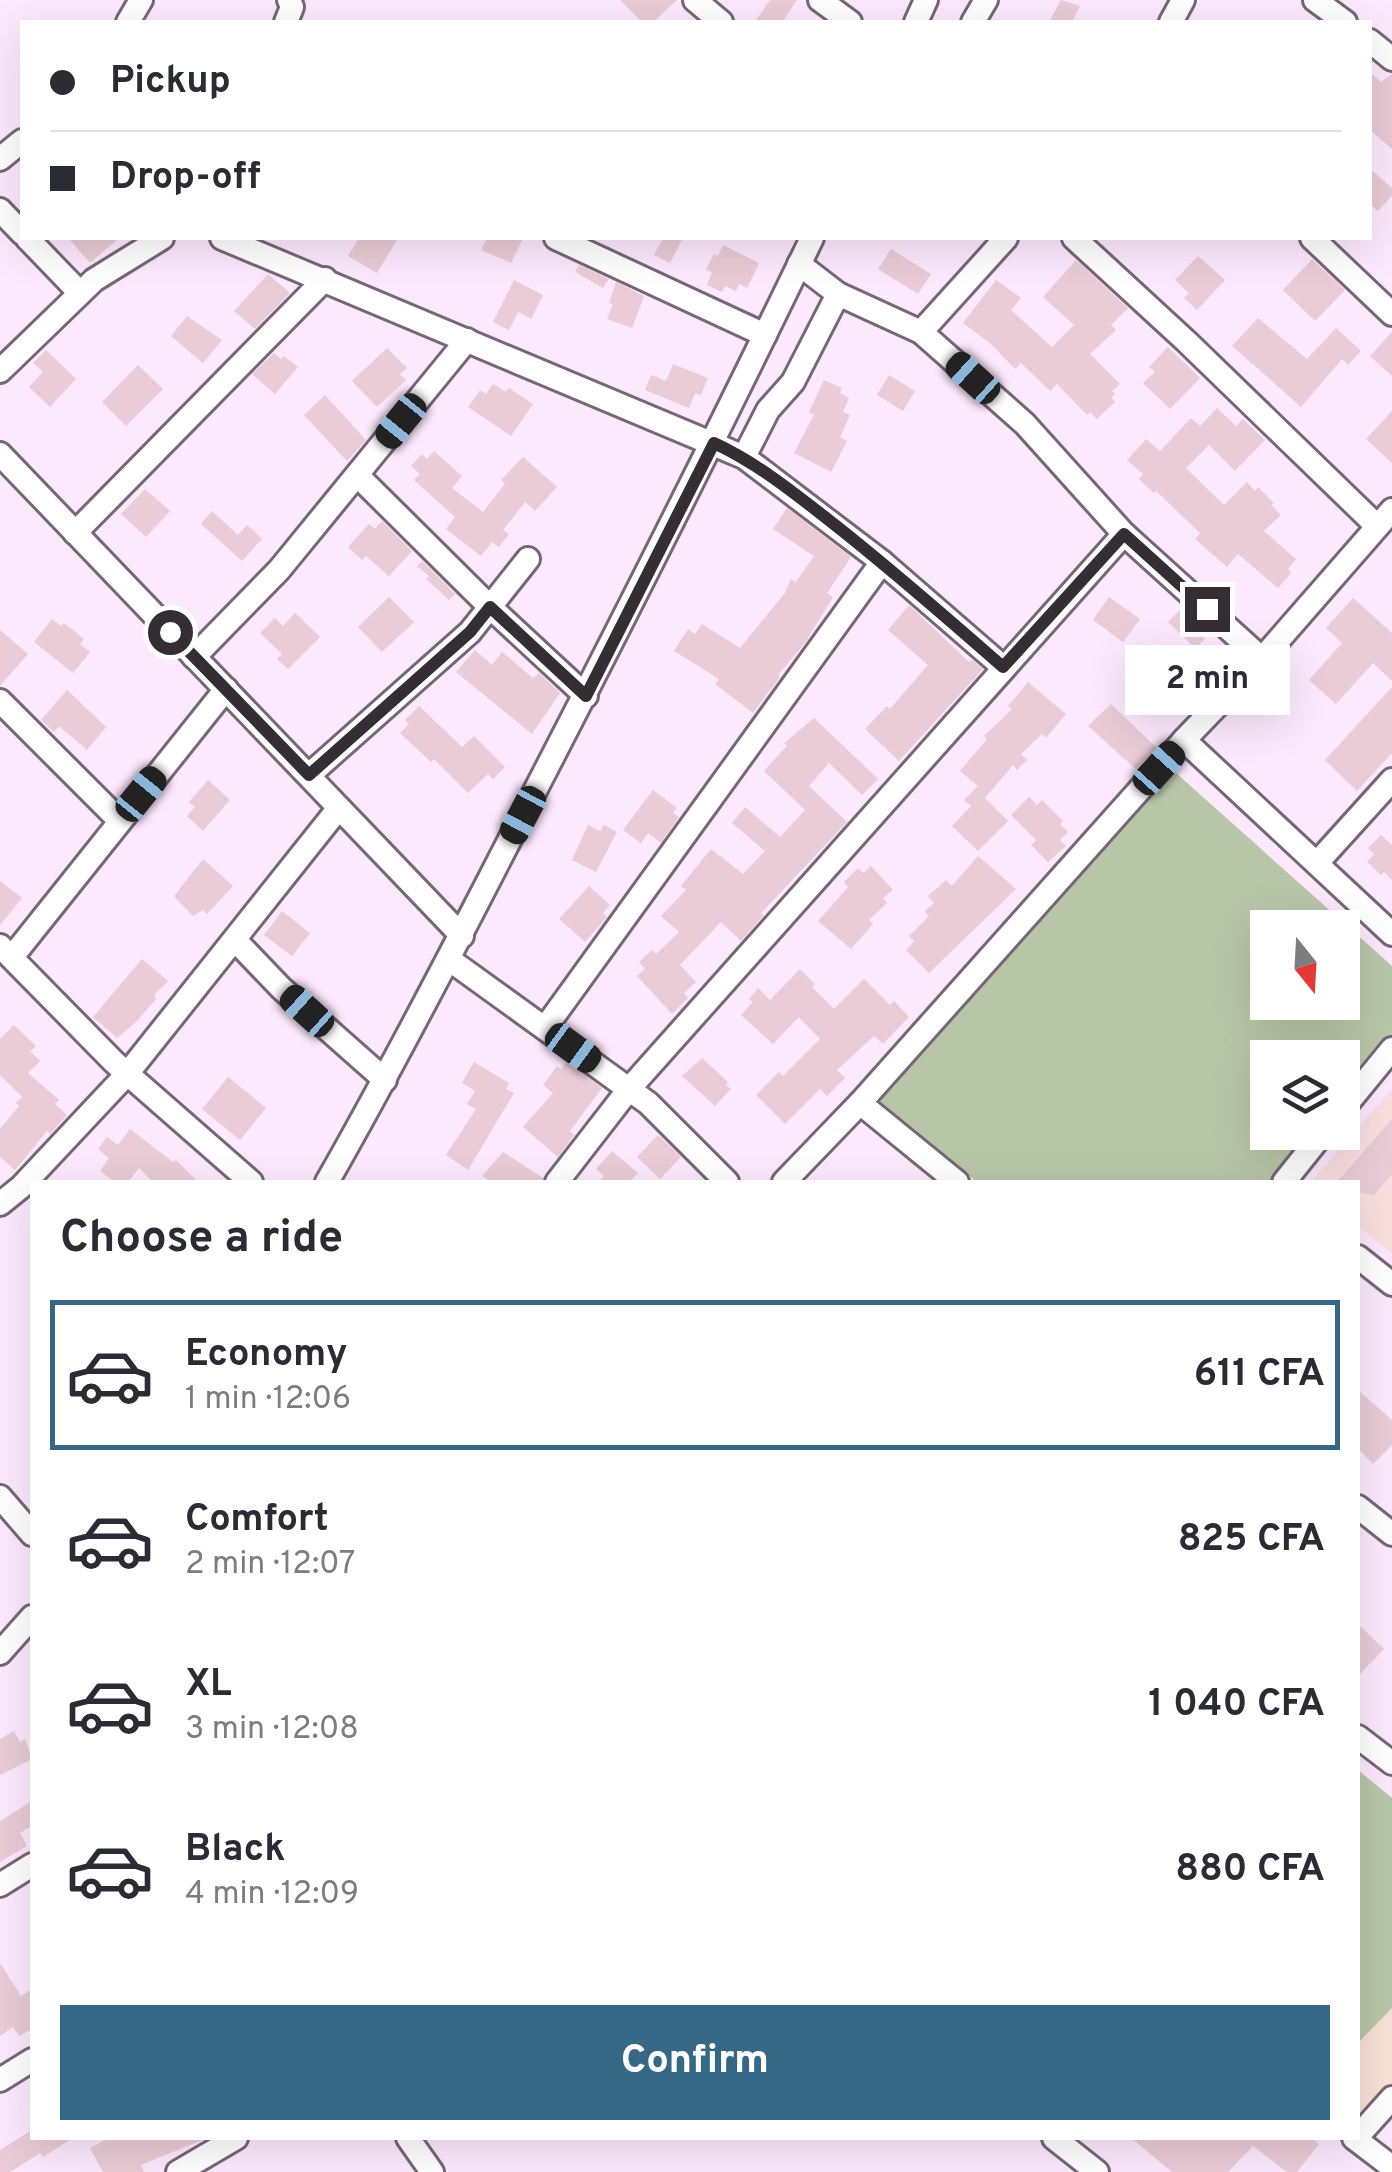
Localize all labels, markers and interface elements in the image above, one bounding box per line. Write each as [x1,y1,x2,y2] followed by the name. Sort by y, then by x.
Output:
[110,58,231,107] text: Pickup
[110,154,261,203] text: Drop-off
[941,347,1005,409] car
[370,388,432,454] car
[1185,587,1230,632] route end
[148,610,193,655] route start
[1124,644,1290,714] callout: 2 min
[1166,660,1249,700] text: 2 min
[1128,736,1190,800] car
[110,761,172,827] car
[496,781,550,849] car
[1250,910,1360,1020] north arrow
[1250,910,1360,1150] map controls
[275,980,339,1042] car
[540,1018,606,1078] car
[1250,1040,1360,1150] button: layers
[60,1211,343,1268] text: Choose a ride
[65,1330,155,1420] icon: car
[185,1331,347,1380] text: Economy
[1194,1351,1325,1400] text: 611 CFA
[185,1380,351,1420] text: 1 min · 12:06
[65,1495,155,1585] icon: car
[185,1496,329,1545] text: Comfort
[1178,1516,1325,1565] text: 825 CFA
[185,1545,355,1585] text: 2 min · 12:07
[65,1660,155,1750] icon: car
[185,1661,232,1710] text: XL
[1148,1681,1325,1730] text: 1 040 CFA
[185,1710,359,1750] text: 3 min · 12:08
[65,1825,155,1915] icon: car
[185,1826,285,1875] text: Black
[1175,1846,1325,1895] text: 880 CFA
[185,1875,359,1915] text: 4 min · 12:09
[60,2005,1330,2120] button: Confirm

